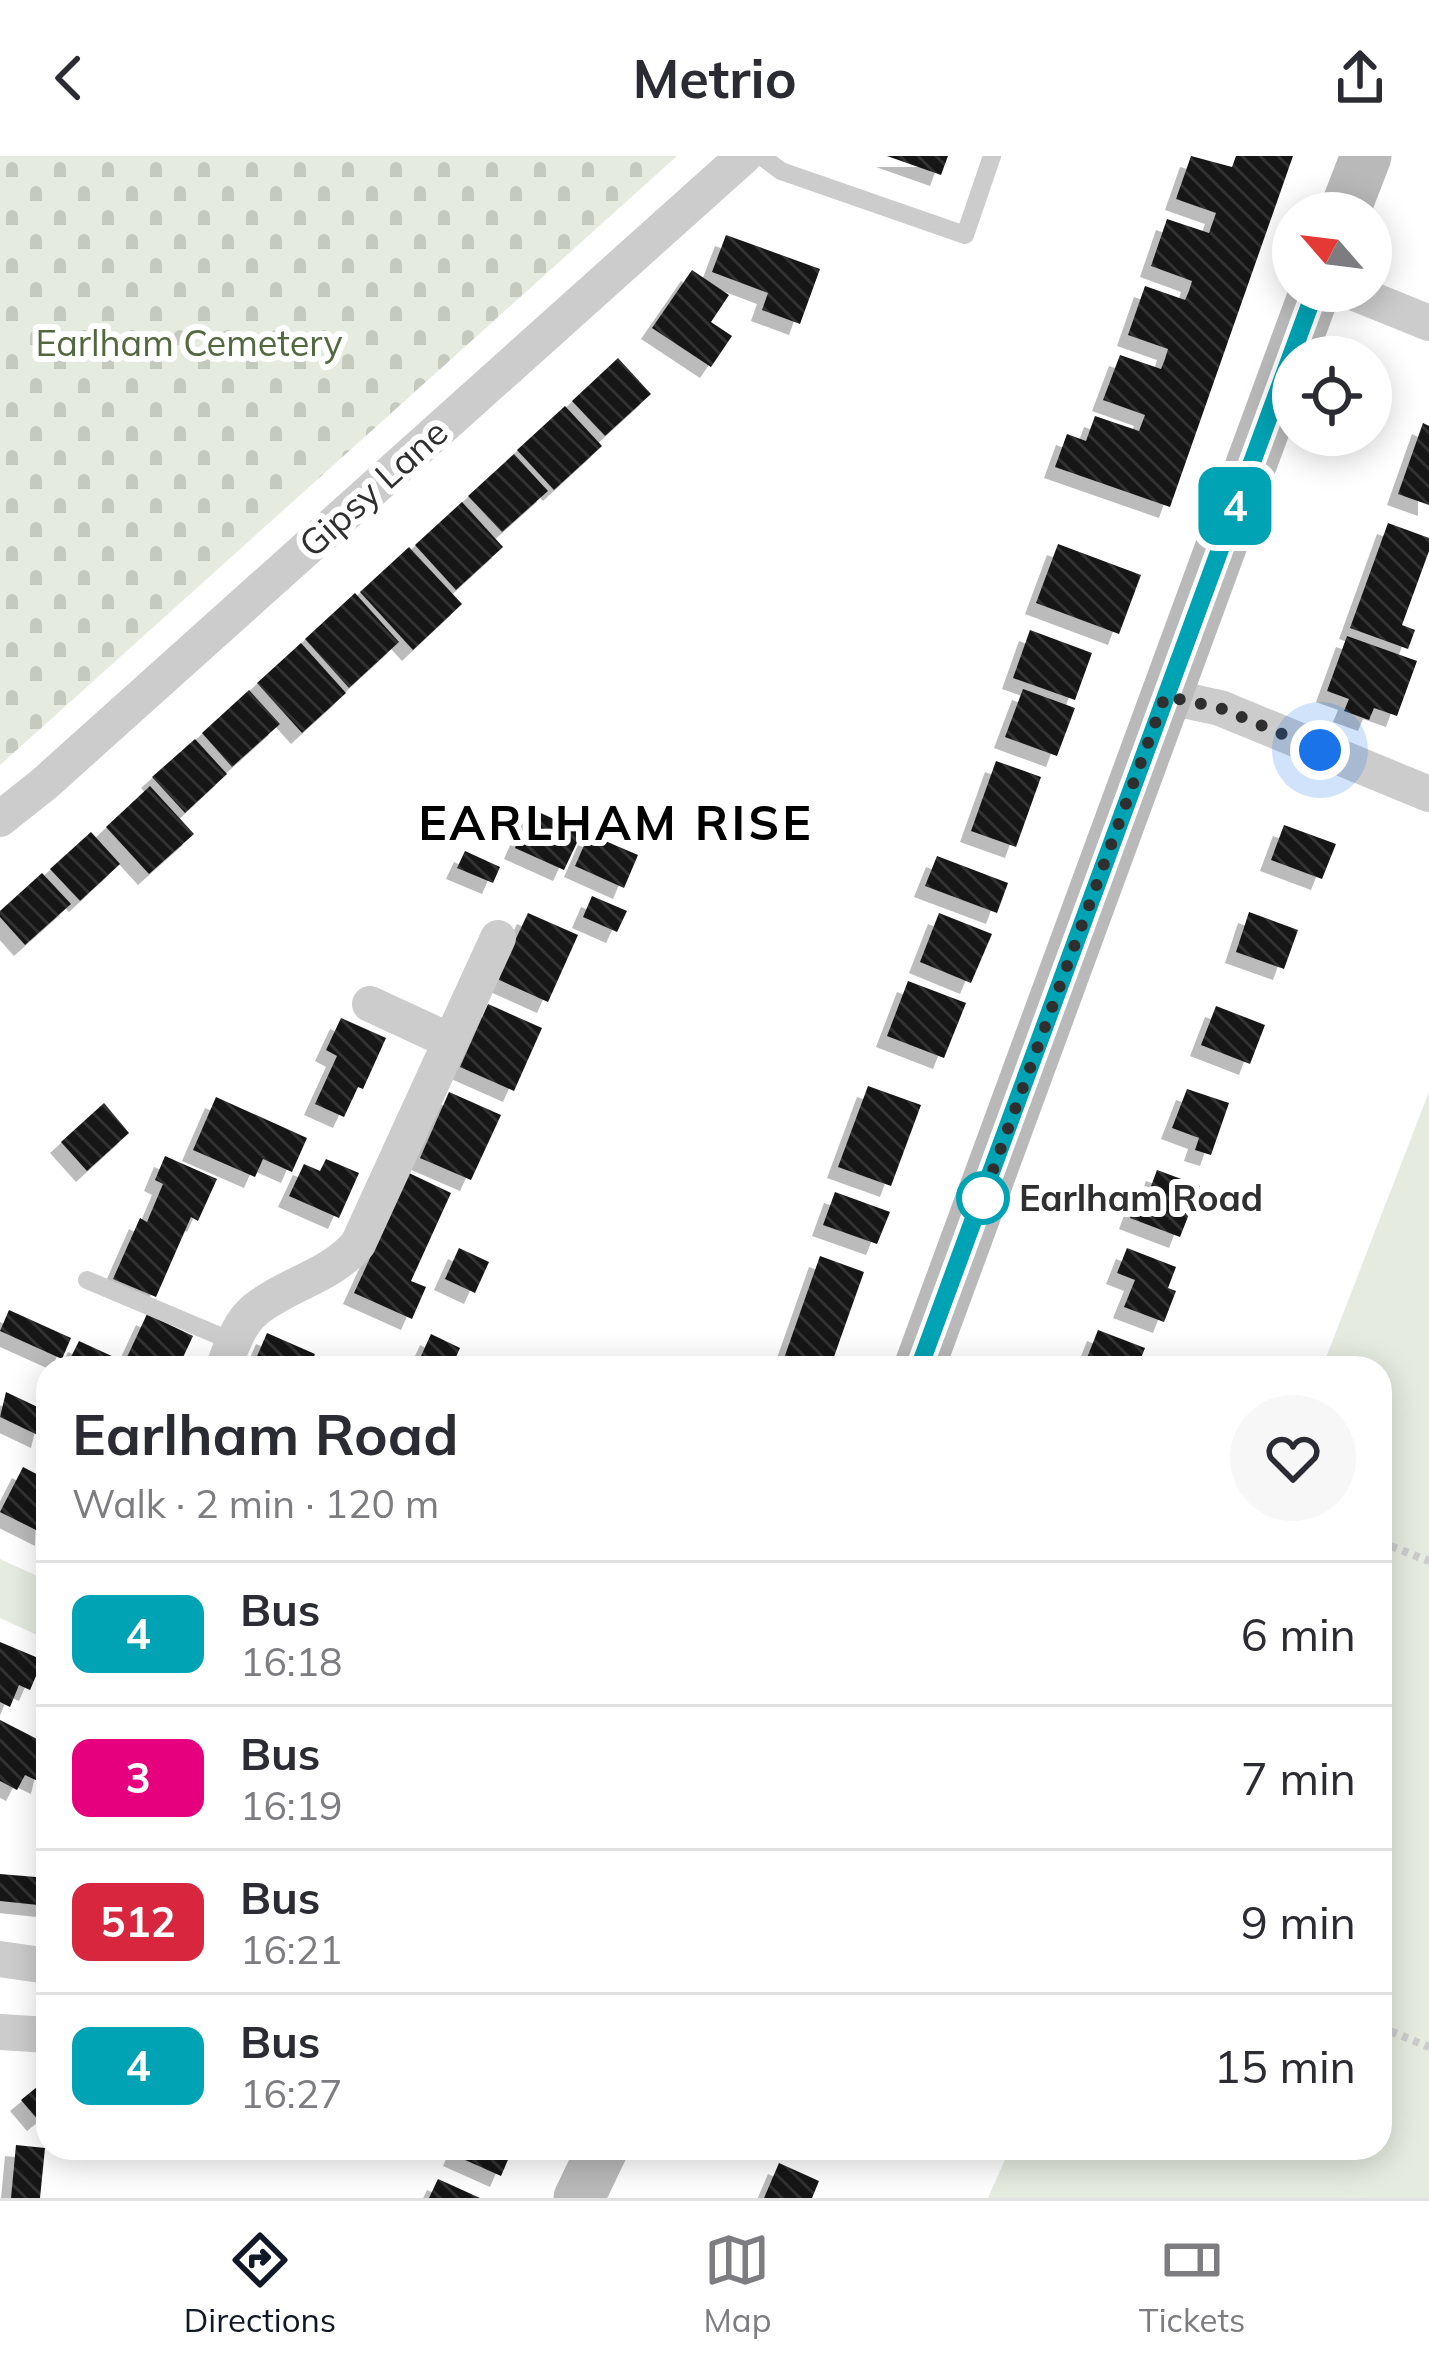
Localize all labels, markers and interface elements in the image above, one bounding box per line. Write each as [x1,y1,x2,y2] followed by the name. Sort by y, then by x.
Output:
[632,44,797,112] text: Metrio
[36,45,102,111] icon: back
[1327,45,1393,111] icon: share
[1272,192,1392,312] north arrow
[1272,192,1392,456] map controls
[35,320,343,365] park label: Earlham Cemetery
[1272,336,1392,456] button: locate
[289,409,456,566] street label: Gipsy Lane
[1196,467,1274,545] line badge: 4
[1222,479,1248,532] text: 4
[1290,720,1350,780] your location
[418,792,814,852] district label: EARLHAM RISE
[958,1173,1008,1223] marker: Earlham Road
[1019,1175,1263,1220] place label: Earlham Road
[1230,1395,1356,1521] button: heart
[72,1398,459,1469] text: Earlham Road
[72,1479,439,1528] text: Walk · 2 min · 120 m
[240,1581,320,1637] text: Bus
[1241,1606,1356,1662] text: 6 min
[125,1607,151,1660] text: 4
[240,1637,343,1686] text: 16:18
[240,1725,320,1781] text: Bus
[1241,1750,1356,1806] text: 7 min
[125,1751,151,1804] text: 3
[240,1781,343,1830] text: 16:19
[240,1869,320,1925] text: Bus
[1241,1894,1356,1950] text: 9 min
[100,1895,176,1948] text: 512
[240,1925,343,1974] text: 16:21
[240,2013,320,2069] text: Bus
[1214,2038,1356,2094] text: 15 min
[125,2039,151,2092] text: 4
[240,2069,343,2118] text: 16:27
[184,2227,336,2340] tab: Directions
[704,2227,771,2340] tab: Map
[1139,2227,1245,2340] tab: Tickets

